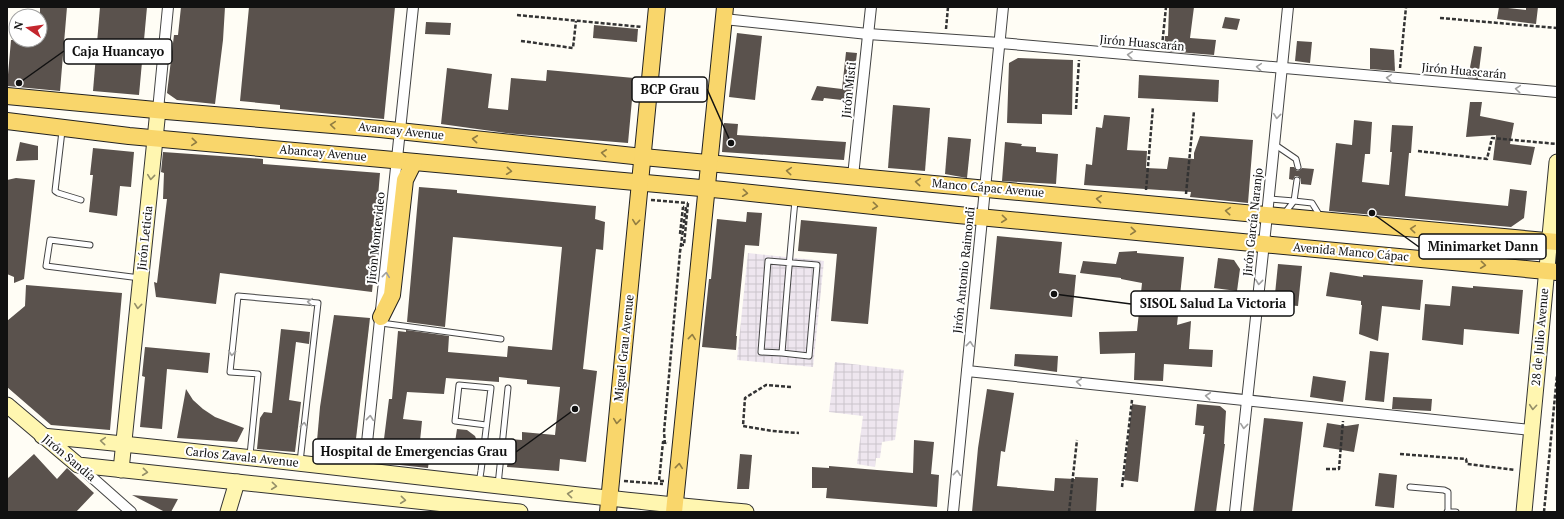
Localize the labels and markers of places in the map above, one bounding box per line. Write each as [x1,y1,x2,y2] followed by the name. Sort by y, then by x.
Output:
[64,39,172,64] callout: Caja Huancayo
[632,77,707,102] callout: BCP Grau
[1419,234,1546,259] callout: Minimarket Dann
[1131,291,1294,316] callout: SISOL Salud La Victoria
[313,439,516,464] callout: Hospital de Emergencias Grau

